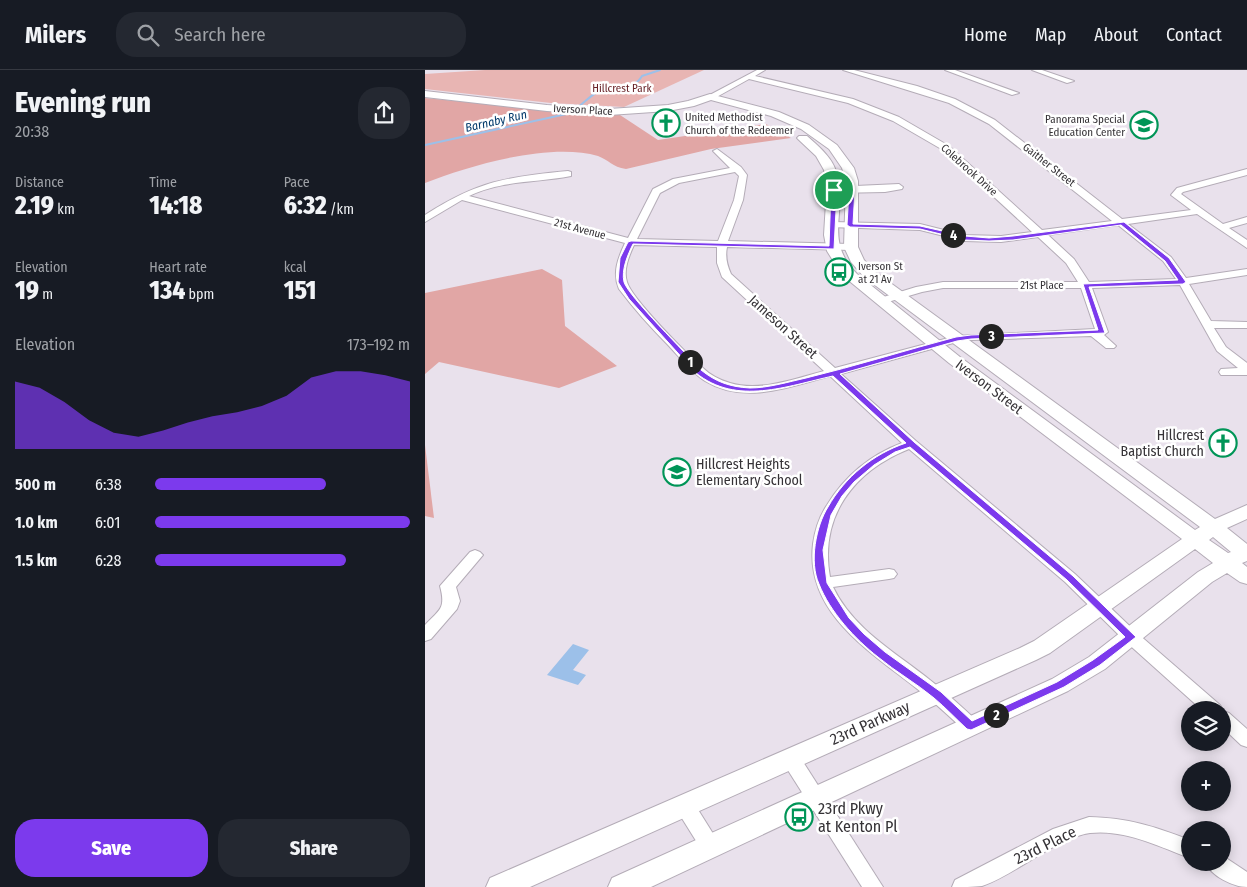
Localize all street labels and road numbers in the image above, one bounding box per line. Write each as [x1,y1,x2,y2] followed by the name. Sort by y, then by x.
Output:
[553,102,613,118] street label: Iverson Place
[938,141,1000,199] street label: Colebrook Drive
[1020,141,1078,190] street label: Gaither Street
[553,216,607,242] street label: 21st Avenue
[1020,279,1064,292] street label: 21st Place
[745,292,821,363] street label: Jameson Street
[952,356,1026,418] street label: Iverson Street
[827,697,914,749] street label: 23rd Parkway
[1011,822,1079,868] street label: 23rd Place

